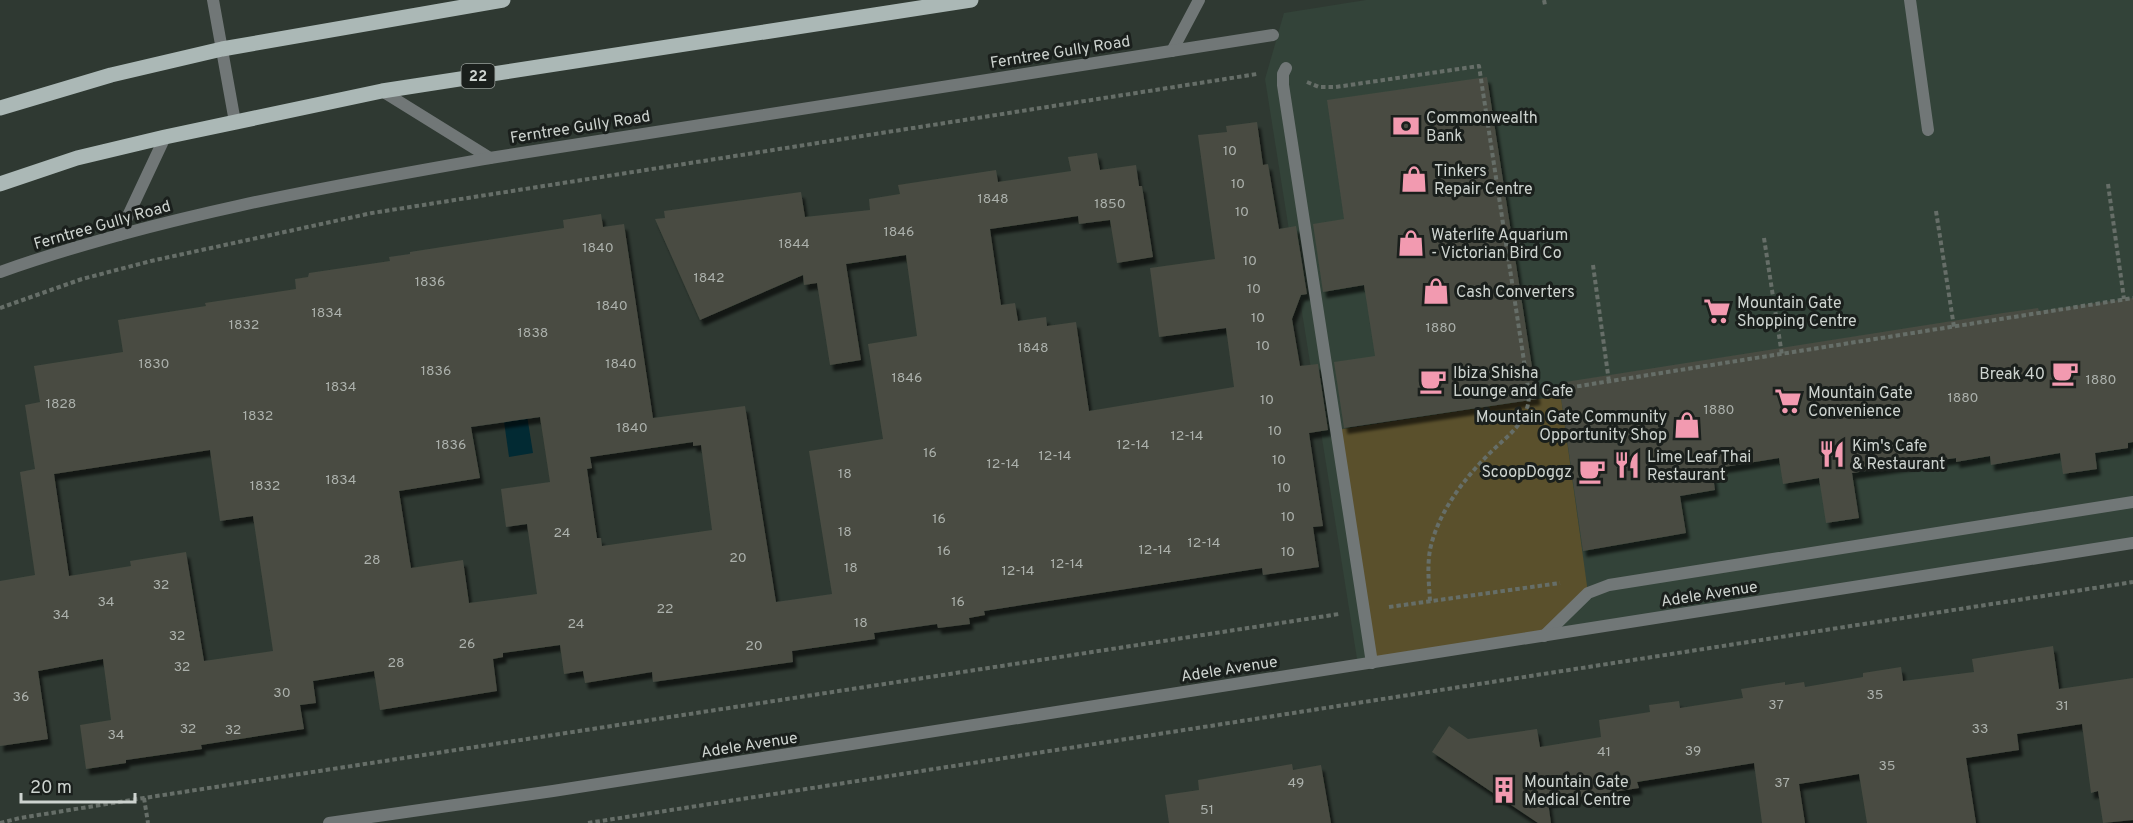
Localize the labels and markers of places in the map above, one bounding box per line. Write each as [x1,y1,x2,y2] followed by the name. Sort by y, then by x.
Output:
[1426,109,1538,147] place label: Commonwealth Bank
[1391,111,1421,141] bank icon: Commonwealth Bank
[1434,162,1533,200] place label: Tinkers Repair Centre
[1399,164,1429,194] shop icon: Tinkers Repair Centre
[1431,226,1568,264] place label: Waterlife Aquarium - Victorian Bird Co
[1396,228,1426,258] shop icon: Waterlife Aquarium - Victorian Bird Co
[1421,276,1451,306] shop icon: Cash Converters
[1456,283,1575,303] place label: Cash Converters
[1737,294,1857,332] place label: Mountain Gate Shopping Centre
[1702,296,1732,326] supermarket icon: Mountain Gate Shopping Centre
[2050,358,2080,388] cafe icon: Break 40
[1453,364,1573,402] place label: Ibiza Shisha Lounge and Cafe
[1979,365,2045,385] place label: Break 40
[1418,366,1448,396] cafe icon: Ibiza Shisha Lounge and Cafe
[1808,384,1913,422] place label: Mountain Gate Convenience
[1773,386,1803,416] supermarket icon: Mountain Gate Convenience
[1476,408,1667,446] place label: Mountain Gate Community Opportunity Shop
[1672,410,1702,440] shop icon: Mountain Gate Community Opportunity Shop
[1852,437,1945,475] place label: Kim's Cafe & Restaurant
[1817,439,1847,469] restaurant icon: Kim's Cafe & Restaurant
[1647,448,1751,486] place label: Lime Leaf Thai Restaurant
[1612,450,1642,480] restaurant icon: Lime Leaf Thai Restaurant
[1577,456,1607,486] cafe icon: ScoopDoggz
[1482,463,1572,483] place label: ScoopDoggz
[1524,773,1631,811] place label: Mountain Gate Medical Centre
[1489,775,1519,805] building icon: Mountain Gate Medical Centre

